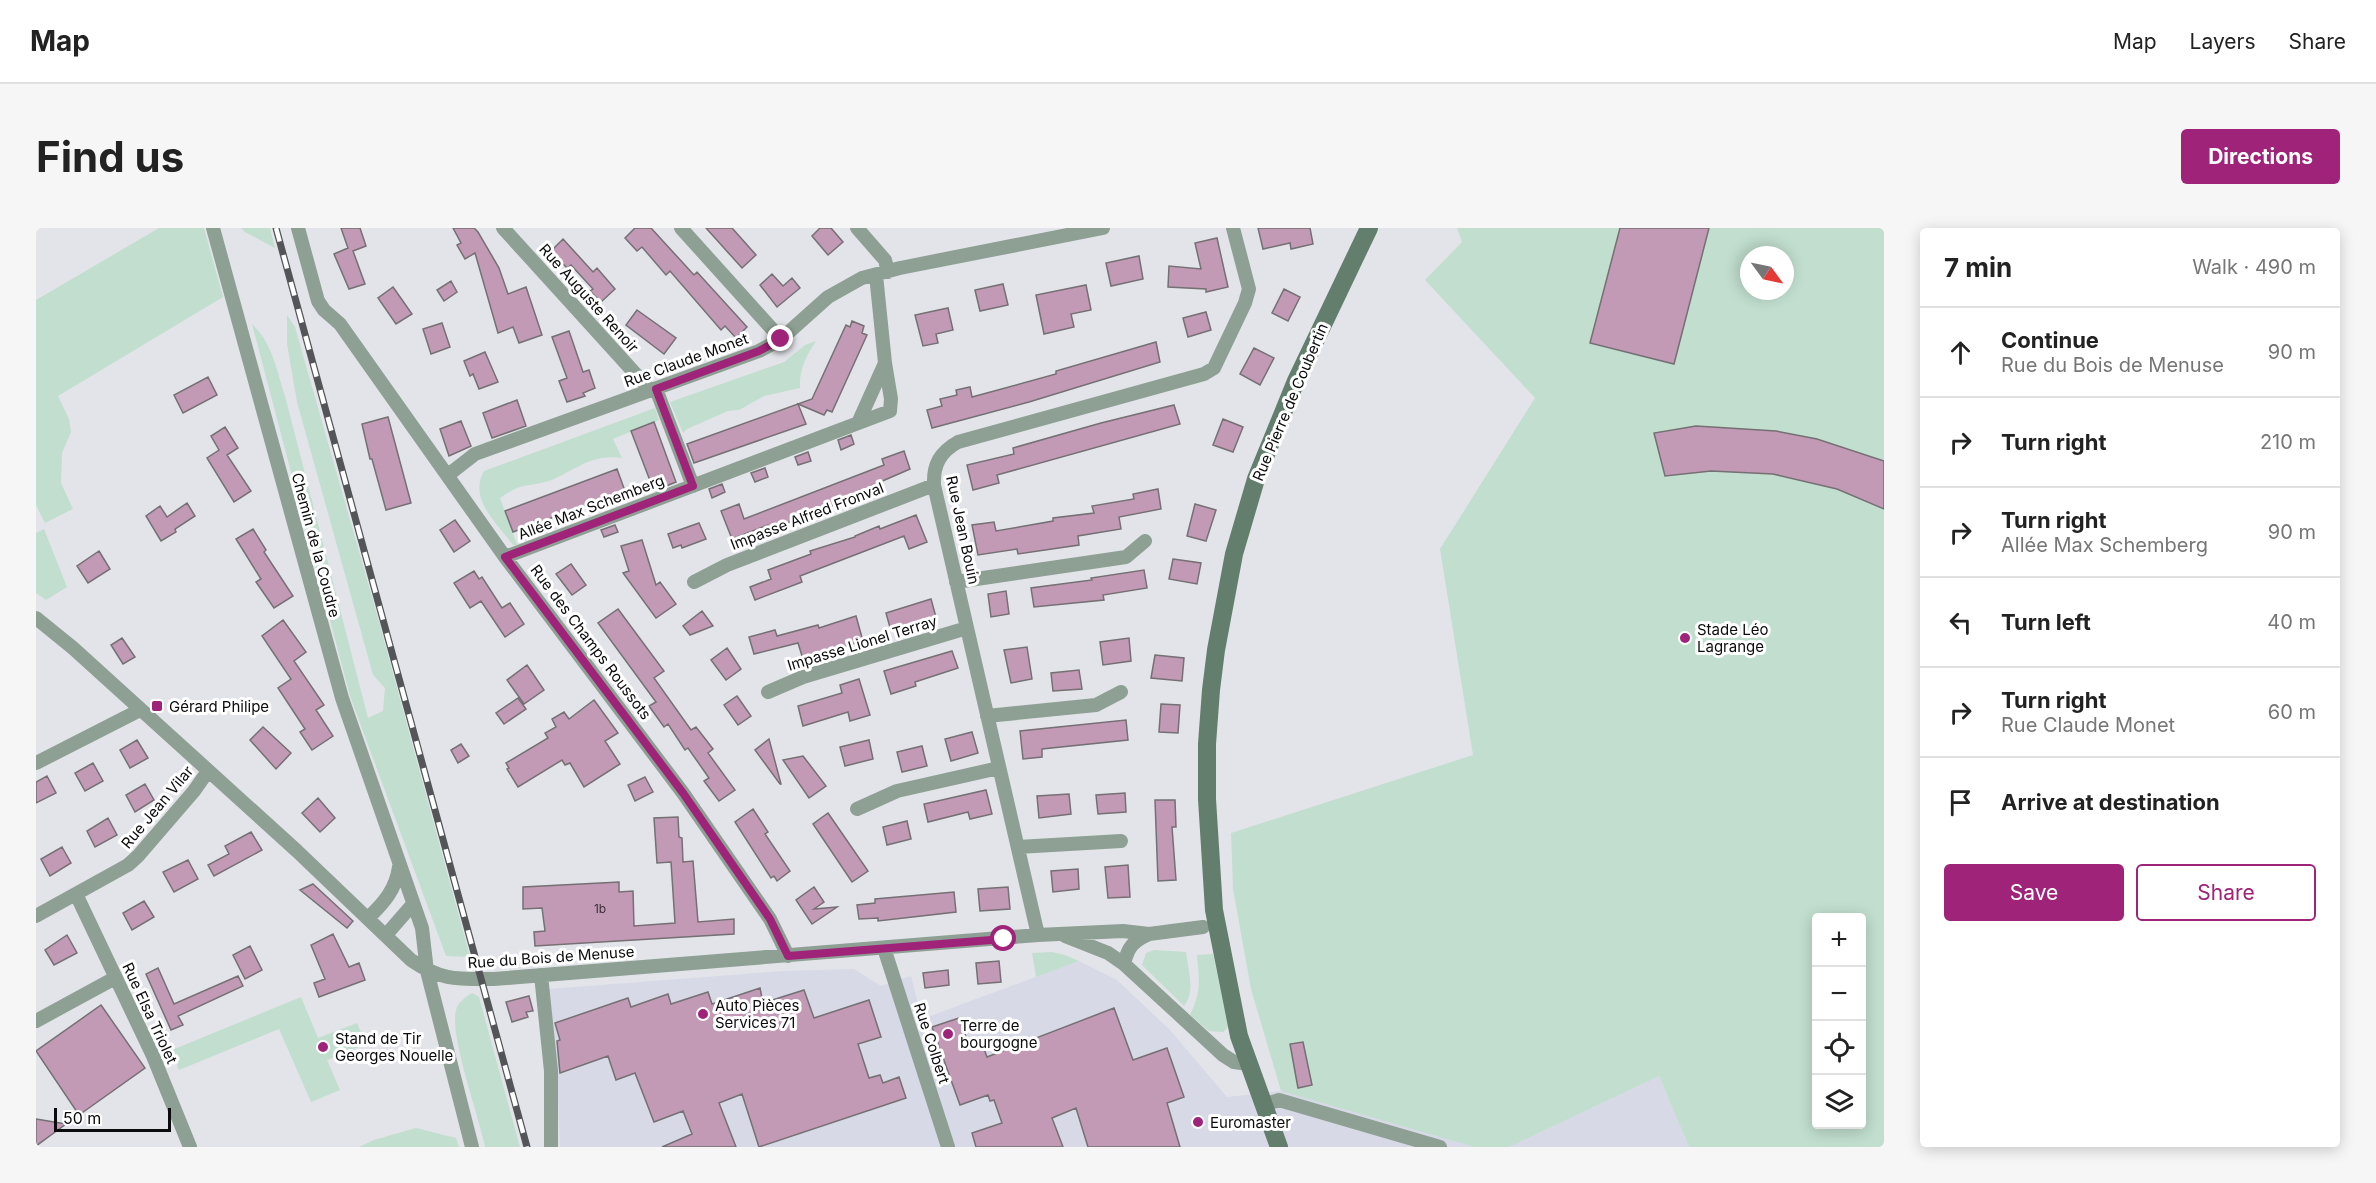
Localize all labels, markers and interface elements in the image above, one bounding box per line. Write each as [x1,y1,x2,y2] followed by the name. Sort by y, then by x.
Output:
[30,24,90,58] text: Map
[2113,29,2157,54] text: Map
[2190,29,2256,54] text: Layers
[2289,29,2346,54] text: Share
[2181,129,2340,184] button: Directions
[36,131,184,182] text: Find us
[535,240,643,357] street label: Rue Auguste Renoir
[1740,246,1794,300] north arrow
[1944,252,2012,283] text: 7 min
[2192,255,2316,279] text: Walk · 490 m
[1248,320,1332,484] street label: Rue Pierre de Coubertin
[767,325,793,351] route end
[2001,327,2099,353] text: Continue
[621,329,751,391] street label: Rue Claude Monet
[1944,336,1977,369] icon: ahead
[2268,340,2316,364] text: 90 m
[2001,353,2224,377] text: Rue du Bois de Menuse
[1944,426,1977,459] icon: right
[2001,429,2107,455] text: Turn right
[2260,430,2316,454] text: 210 m
[515,470,667,544] street label: Allée Max Schemberg
[288,471,344,619] street label: Chemin de la Coudre
[942,474,984,586] street label: Rue Jean Bouin
[728,478,886,554] street label: Impasse Alfred Fronval
[2001,507,2107,533] text: Turn right
[1944,516,1977,549] icon: right
[2268,520,2316,544] text: 90 m
[2001,533,2208,557] text: Allée Max Schemberg
[527,561,656,723] street label: Rue des Champs Roussots
[1944,606,1977,639] icon: left
[2001,609,2091,635] text: Turn left
[2267,610,2316,634] text: 40 m
[785,611,940,675] street label: Impasse Lionel Terray
[1697,620,1768,656] place label: Stade Léo Lagrange
[1678,631,1692,645] marker: Stade Léo Lagrange
[2001,687,2107,713] text: Turn right
[1944,696,1977,729] icon: right
[169,697,269,716] place label: Gérard Philipe
[150,699,164,713] marker: Gérard Philipe
[2268,700,2316,724] text: 60 m
[2001,713,2175,737] text: Rue Claude Monet
[117,762,197,852] street label: Rue Jean Vilar
[1944,786,1977,819] icon: arrive
[2001,789,2220,815] text: Arrive at destination
[1944,864,2124,921] button: Save
[2136,864,2316,921] button: Share
[594,901,606,916] house number: 1b
[1812,913,1866,1129] map controls
[1812,913,1866,967] button: +
[990,925,1016,951] route start
[467,942,635,972] street label: Rue du Bois de Menuse
[118,959,182,1067] street label: Rue Elsa Triolet
[1812,967,1866,1021] button: −
[715,996,799,1032] place label: Auto Pièces Services 71
[910,1000,954,1086] street label: Rue Colbert
[696,1007,710,1021] marker: Auto Pièces Services 71
[960,1016,1037,1052] place label: Terre de bourgogne
[1812,1021,1866,1075] button: locate
[941,1027,955,1041] marker: Terre de bourgogne
[335,1029,453,1065] place label: Stand de Tir Georges Nouelle
[316,1040,330,1054] marker: Stand de Tir Georges Nouelle
[1812,1075,1866,1129] button: layers
[54,1105,171,1132] scale bar
[63,1108,101,1128] text: 50 m
[1210,1113,1291,1132] place label: Euromaster
[1191,1115,1205,1129] marker: Euromaster

